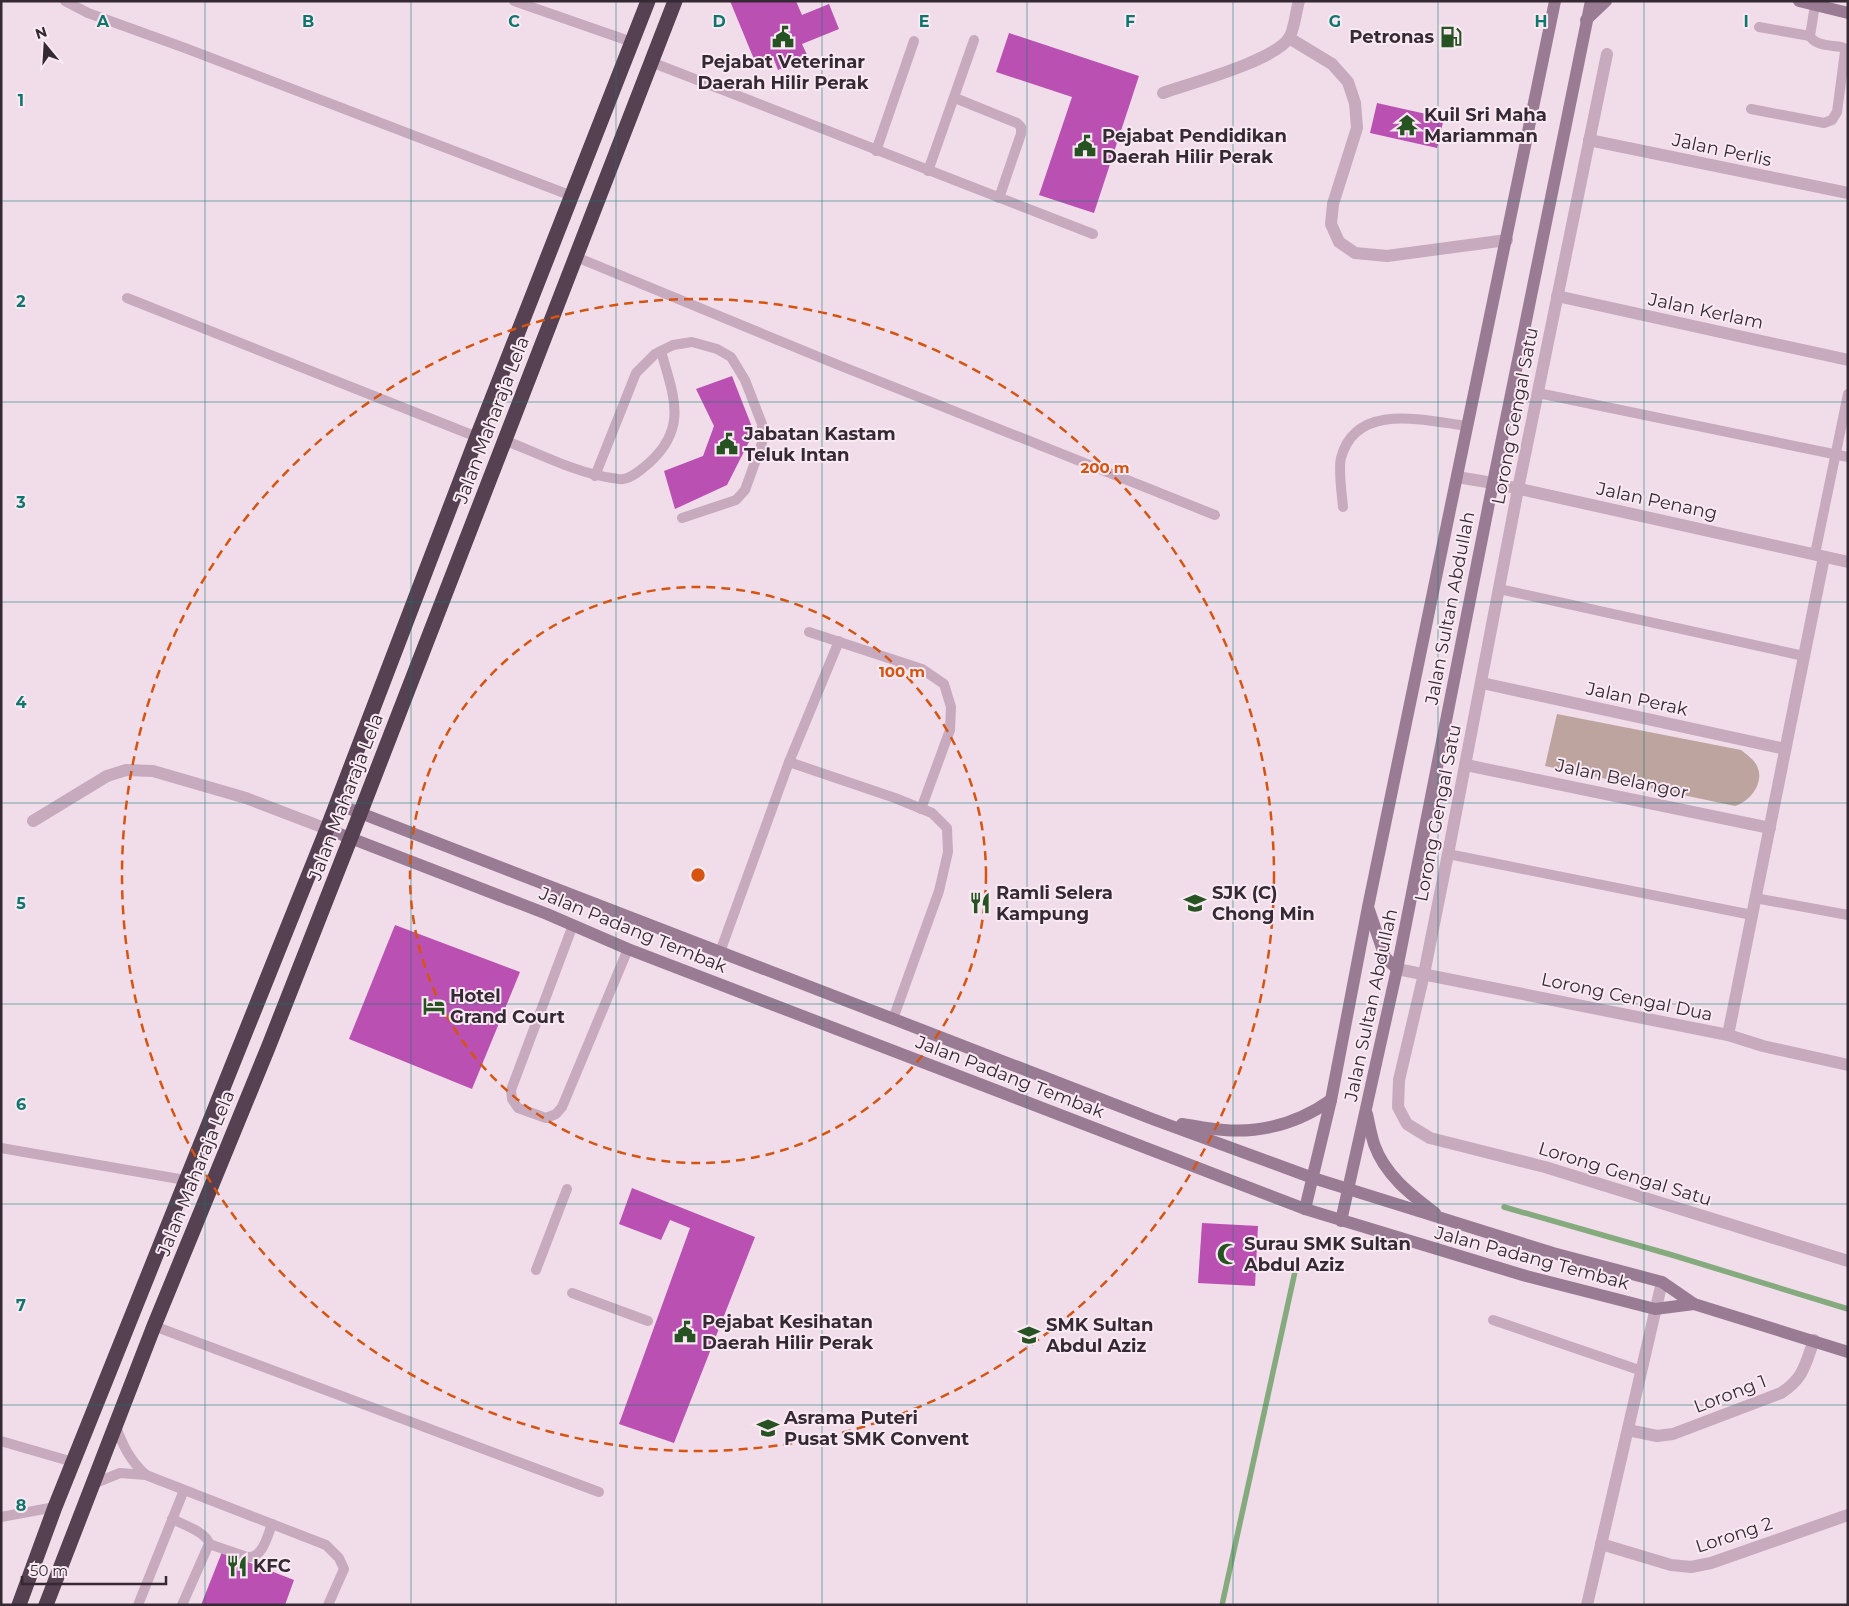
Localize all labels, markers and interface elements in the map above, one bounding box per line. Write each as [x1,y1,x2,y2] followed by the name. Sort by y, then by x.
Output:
[96,12,110,31] text: A
[302,12,314,31] text: B
[508,12,520,31] text: C
[712,12,726,31] text: D
[919,12,929,31] text: E
[1125,12,1135,31] text: F
[1329,12,1341,31] text: G
[1535,12,1547,31] text: H
[1743,12,1749,31] text: I
[20,20,70,70] north arrow
[33,22,49,43] text: N
[770,24,796,50] public building icon: Pejabat Veterinar Daerah Hilir Perak
[1438,24,1464,50] fuel station icon: Petronas
[1349,26,1434,48] place label: Petronas
[697,51,869,94] place label: Pejabat Veterinar Daerah Hilir Perak
[18,91,24,110] text: 1
[1424,104,1547,147] place label: Kuil Sri Maha Mariamman
[1394,112,1420,138] temple icon: Kuil Sri Maha Mariamman
[1102,125,1287,168] place label: Pejabat Pendidikan Daerah Hilir Perak
[1669,129,1774,171] street label: Jalan Perlis
[1072,133,1098,159] public building icon: Pejabat Pendidikan Daerah Hilir Perak
[1646,288,1765,334] street label: Jalan Kerlam
[16,292,26,311] text: 2
[1487,326,1543,506] street label: Lorong Gengal Satu
[450,334,534,507] street label: Jalan Maharaja Lela
[743,423,896,466] place label: Jabatan Kastam Teluk Intan
[714,431,740,457] public building icon: Jabatan Kastam Teluk Intan
[1080,458,1130,477] text: 200 m
[1594,477,1719,525] street label: Jalan Penang
[15,493,26,512] text: 3
[1420,510,1480,707] street label: Jalan Sultan Abdullah
[879,662,925,681] text: 100 m
[1583,677,1690,721] street label: Jalan Perak
[15,693,27,712] text: 4
[304,711,388,884] street label: Jalan Maharaja Lela
[1410,723,1466,903] street label: Lorong Gengal Satu
[1553,754,1690,804] street label: Jalan Belangor
[689,866,707,884] centre of rings
[535,882,730,978] street label: Jalan Padang Tembak
[996,882,1113,925] place label: Ramli Selera Kampung
[1212,882,1315,925] place label: SJK (C) Chong Min
[967,890,993,916] restaurant icon: Ramli Selera Kampung
[1182,890,1208,916] school or university icon: SJK (C) Chong Min
[16,894,26,913] text: 5
[1340,907,1402,1104] street label: Jalan Sultan Abdullah
[1539,968,1715,1026] street label: Lorong Cengal Dua
[450,985,565,1028] place label: Hotel Grand Court
[421,993,447,1019] hotel icon: Hotel Grand Court
[912,1031,1108,1123] street label: Jalan Padang Tembak
[152,1087,239,1260] street label: Jalan Maharaja Lela
[16,1095,26,1114] text: 6
[1536,1137,1714,1211] street label: Lorong Gengal Satu
[1432,1221,1632,1295] street label: Jalan Padang Tembak
[1243,1233,1411,1276] place label: Surau SMK Sultan Abdul Aziz
[1215,1241,1241,1267] mosque icon: Surau SMK Sultan Abdul Aziz
[16,1296,26,1315] text: 7
[702,1311,873,1354] place label: Pejabat Kesihatan Daerah Hilir Perak
[1045,1314,1153,1357] place label: SMK Sultan Abdul Aziz
[672,1319,698,1345] public building icon: Pejabat Kesihatan Daerah Hilir Perak
[1016,1322,1042,1348] school or university icon: SMK Sultan Abdul Aziz
[1691,1370,1769,1418] street label: Lorong 1
[783,1407,969,1450] place label: Asrama Puteri Pusat SMK Convent
[755,1415,781,1441] school or university icon: Asrama Puteri Pusat SMK Convent
[16,1496,26,1515] text: 8
[1693,1512,1775,1558] street label: Lorong 2
[224,1553,250,1579] restaurant icon: KFC
[22,1554,166,1586] scale bar
[253,1555,291,1577] place label: KFC
[30,1561,68,1580] text: 50 m

